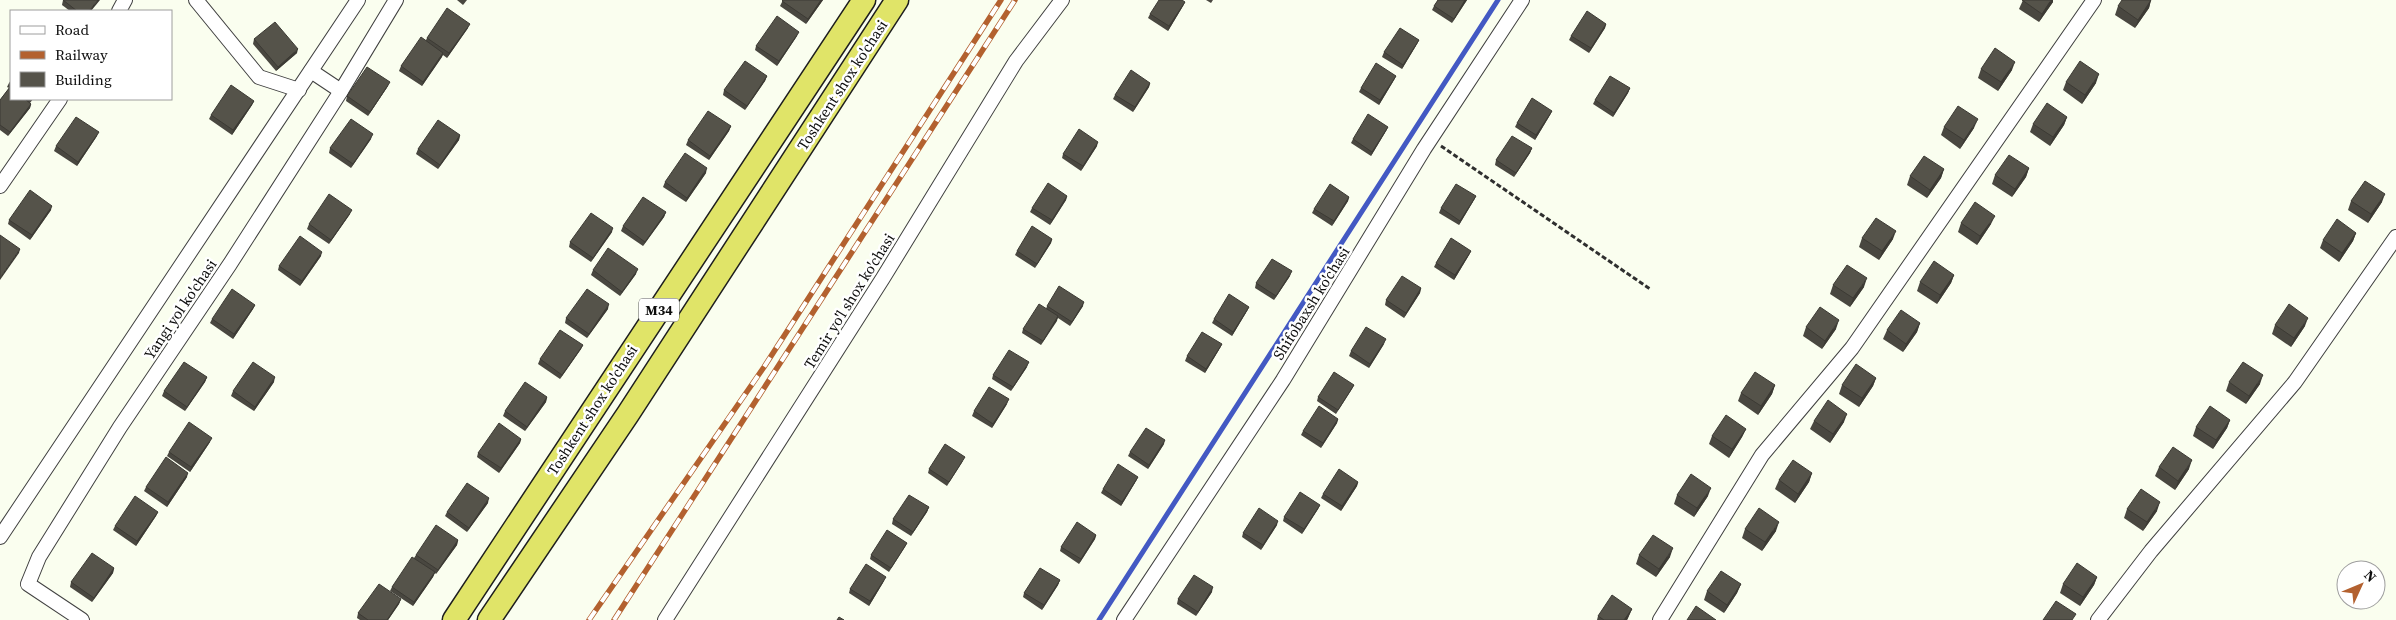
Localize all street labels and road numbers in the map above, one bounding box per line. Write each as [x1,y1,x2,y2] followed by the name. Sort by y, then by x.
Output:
[792,16,892,154] street label: Toshkent shox ko'chasi
[799,229,899,373] street label: Temir yo'l shox ko'chasi
[1268,242,1354,364] street label: Shifobaxsh ko'chasi
[139,255,221,363] street label: Yangi yol ko'chasi
[639,298,679,322] road number: M34
[542,341,642,479] street label: Toshkent shox ko'chasi

